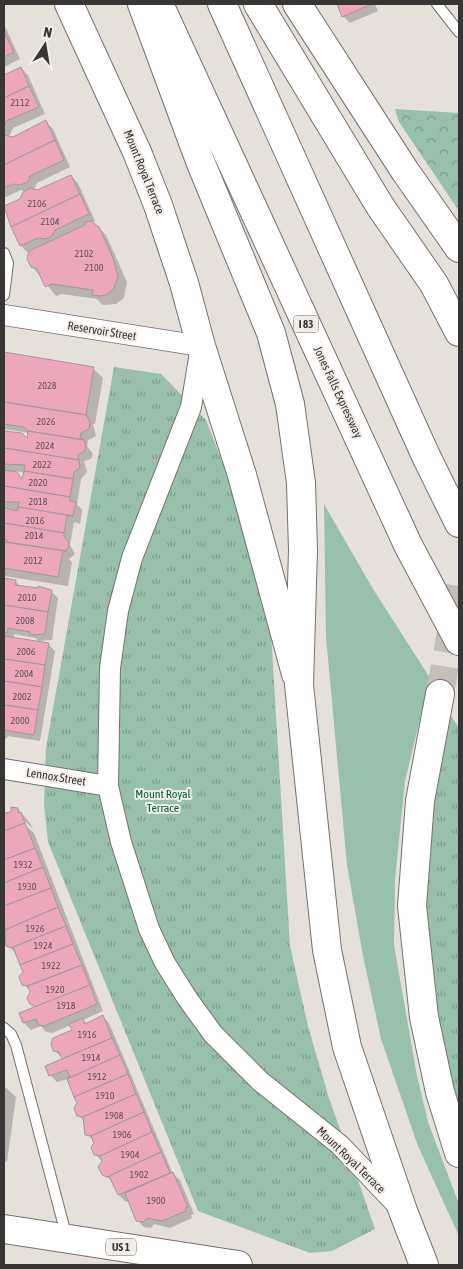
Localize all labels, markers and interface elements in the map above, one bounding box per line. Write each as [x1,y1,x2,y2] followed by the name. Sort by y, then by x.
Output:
[20,20,70,70] north arrow
[42,24,53,41] text: N
[11,97,30,108] house number: 2112
[121,128,167,216] street label: Mount Royal Terrace
[28,198,47,209] house number: 2106
[41,216,60,227] house number: 2104
[75,248,94,259] house number: 2102
[85,262,104,273] house number: 2100
[294,316,318,332] road number: I 83
[67,319,138,343] street label: Reservoir Street
[311,344,365,440] street label: Jones Falls Expressway
[38,380,57,391] house number: 2028
[37,416,56,427] house number: 2026
[36,440,55,451] house number: 2024
[33,459,52,470] house number: 2022
[29,477,48,488] house number: 2020
[29,496,48,507] house number: 2018
[26,515,45,526] house number: 2016
[25,530,44,541] house number: 2014
[24,555,43,566] house number: 2012
[18,592,37,603] house number: 2010
[16,615,35,626] house number: 2008
[17,646,36,657] house number: 2006
[15,668,34,679] house number: 2004
[13,691,32,702] house number: 2002
[11,715,30,726] house number: 2000
[25,765,87,789] street label: Lennox Street
[135,787,192,815] park label: Mount Royal Terrace
[14,859,33,870] house number: 1932
[18,881,37,892] house number: 1930
[26,923,45,934] house number: 1926
[34,940,53,951] house number: 1924
[42,960,61,971] house number: 1922
[46,984,65,995] house number: 1920
[57,1000,76,1011] house number: 1918
[78,1029,97,1040] house number: 1916
[82,1052,101,1063] house number: 1914
[88,1071,107,1082] house number: 1912
[96,1090,115,1101] house number: 1910
[105,1110,124,1121] house number: 1908
[314,1124,388,1196] street label: Mount Royal Terrace
[113,1129,132,1140] house number: 1906
[121,1149,140,1160] house number: 1904
[130,1169,149,1180] house number: 1902
[147,1195,166,1206] house number: 1900
[106,1238,136,1256] road number: US 1

